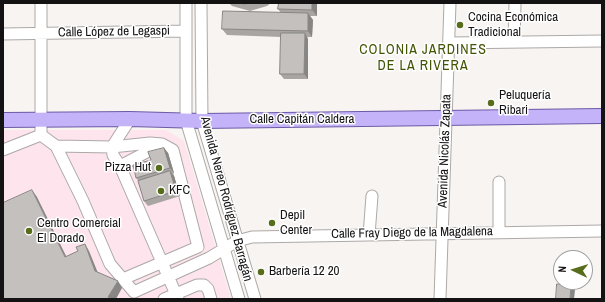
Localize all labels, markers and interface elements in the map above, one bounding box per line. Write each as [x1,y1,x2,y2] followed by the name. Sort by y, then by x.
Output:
[468,10,558,41] place label: Cocina Económica Tradicional
[455,20,465,30] marker: Cocina Económica Tradicional
[58,23,170,41] street label: Calle López de Legaspi
[359,42,487,74] district label: COLONIA JARDINES DE LA RIVERA
[499,88,551,119] place label: Peluquería Ribari
[435,94,455,208] street label: Avenida Nicolás Zapata
[486,98,496,108] marker: Peluquería Ribari
[250,112,354,128] street label: Calle Capitán Caldera
[196,115,256,283] street label: Avenida Nereo Rodríguez Barragán
[105,160,151,176] place label: Pizza Hut
[154,163,164,173] marker: Pizza Hut
[169,183,190,199] place label: KFC
[156,186,166,196] marker: KFC
[280,208,312,239] place label: Depil Center
[37,216,121,247] place label: Centro Comercial El Dorado
[267,218,277,228] marker: Depil Center
[331,224,493,242] street label: Calle Fray Diego de la Magdalena
[24,226,34,236] marker: Centro Comercial El Dorado
[553,250,593,290] north arrow
[269,264,340,280] place label: Barbería 12 20
[555,266,569,273] text: N
[256,267,266,277] marker: Barbería 12 20

